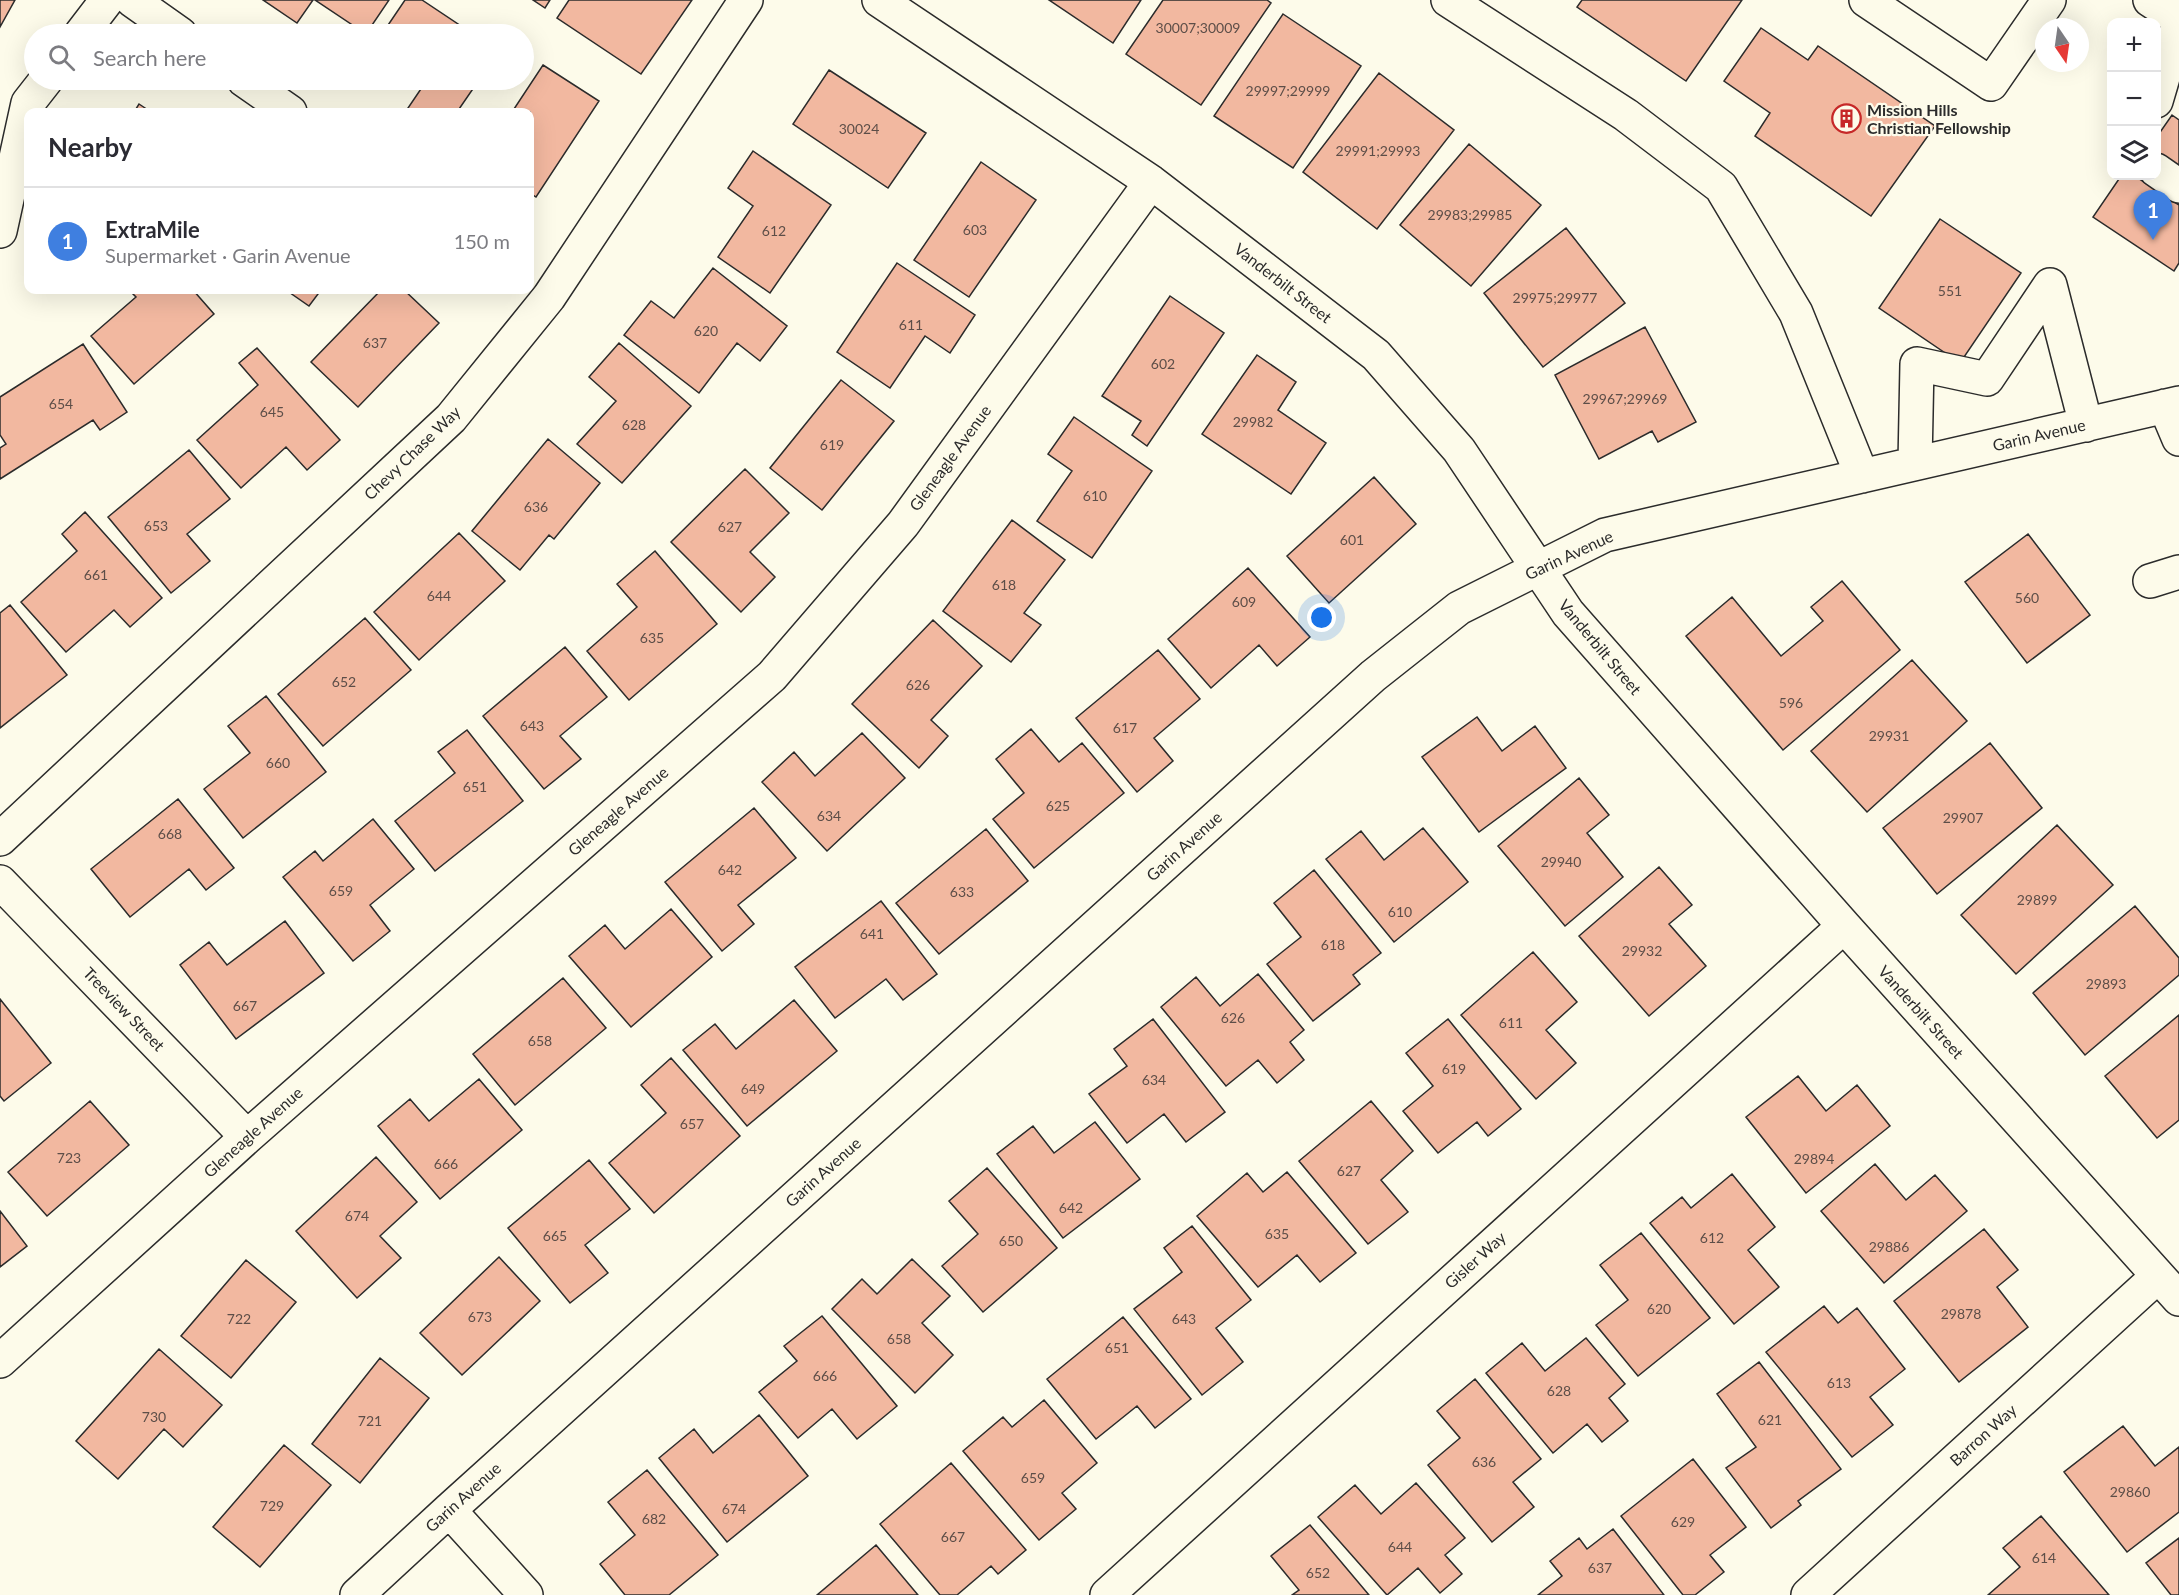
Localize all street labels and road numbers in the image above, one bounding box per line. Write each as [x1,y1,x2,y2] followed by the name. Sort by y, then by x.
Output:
[1231,239,1336,327] street label: Vanderbilt Street
[360,401,464,503] street label: Chevy Chase Way
[905,401,994,514] street label: Gleneagle Avenue
[1991,415,2087,454] street label: Garin Avenue
[1522,526,1616,583] street label: Garin Avenue
[1555,595,1646,698] street label: Vanderbilt Street
[564,762,672,859] street label: Gleneagle Avenue
[1142,807,1225,884] street label: Garin Avenue
[1875,961,1968,1062] street label: Vanderbilt Street
[80,963,169,1055] street label: Treeview Street
[199,1082,306,1181] street label: Gleneagle Avenue
[781,1133,864,1210] street label: Garin Avenue
[1440,1227,1510,1292] street label: Gisler Way
[1945,1399,2020,1469] street label: Barron Way
[421,1458,504,1535] street label: Garin Avenue

